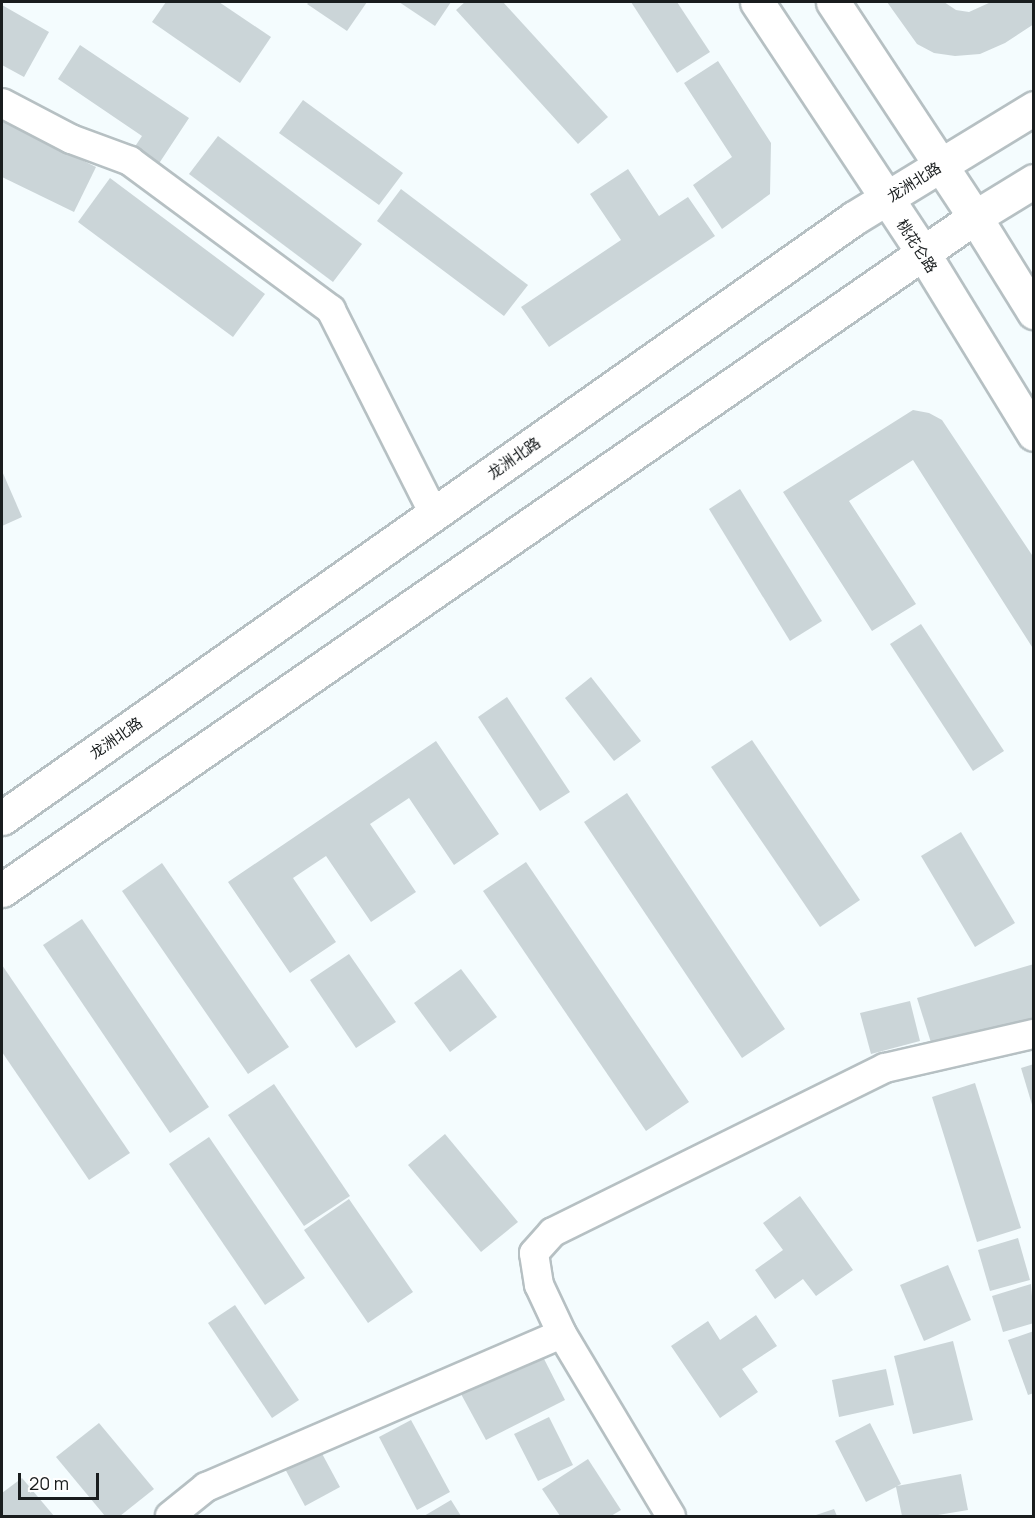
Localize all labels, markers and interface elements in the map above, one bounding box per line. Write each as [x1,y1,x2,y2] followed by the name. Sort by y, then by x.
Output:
[884,158,944,206] street label: 龙洲北路
[893,216,941,276] street label: 桃花仑路
[484,433,544,483] street label: 龙洲北路
[86,713,146,763] street label: 龙洲北路
[21,1461,102,1499] scale bar
[29,1471,69,1495] text: 20 m

